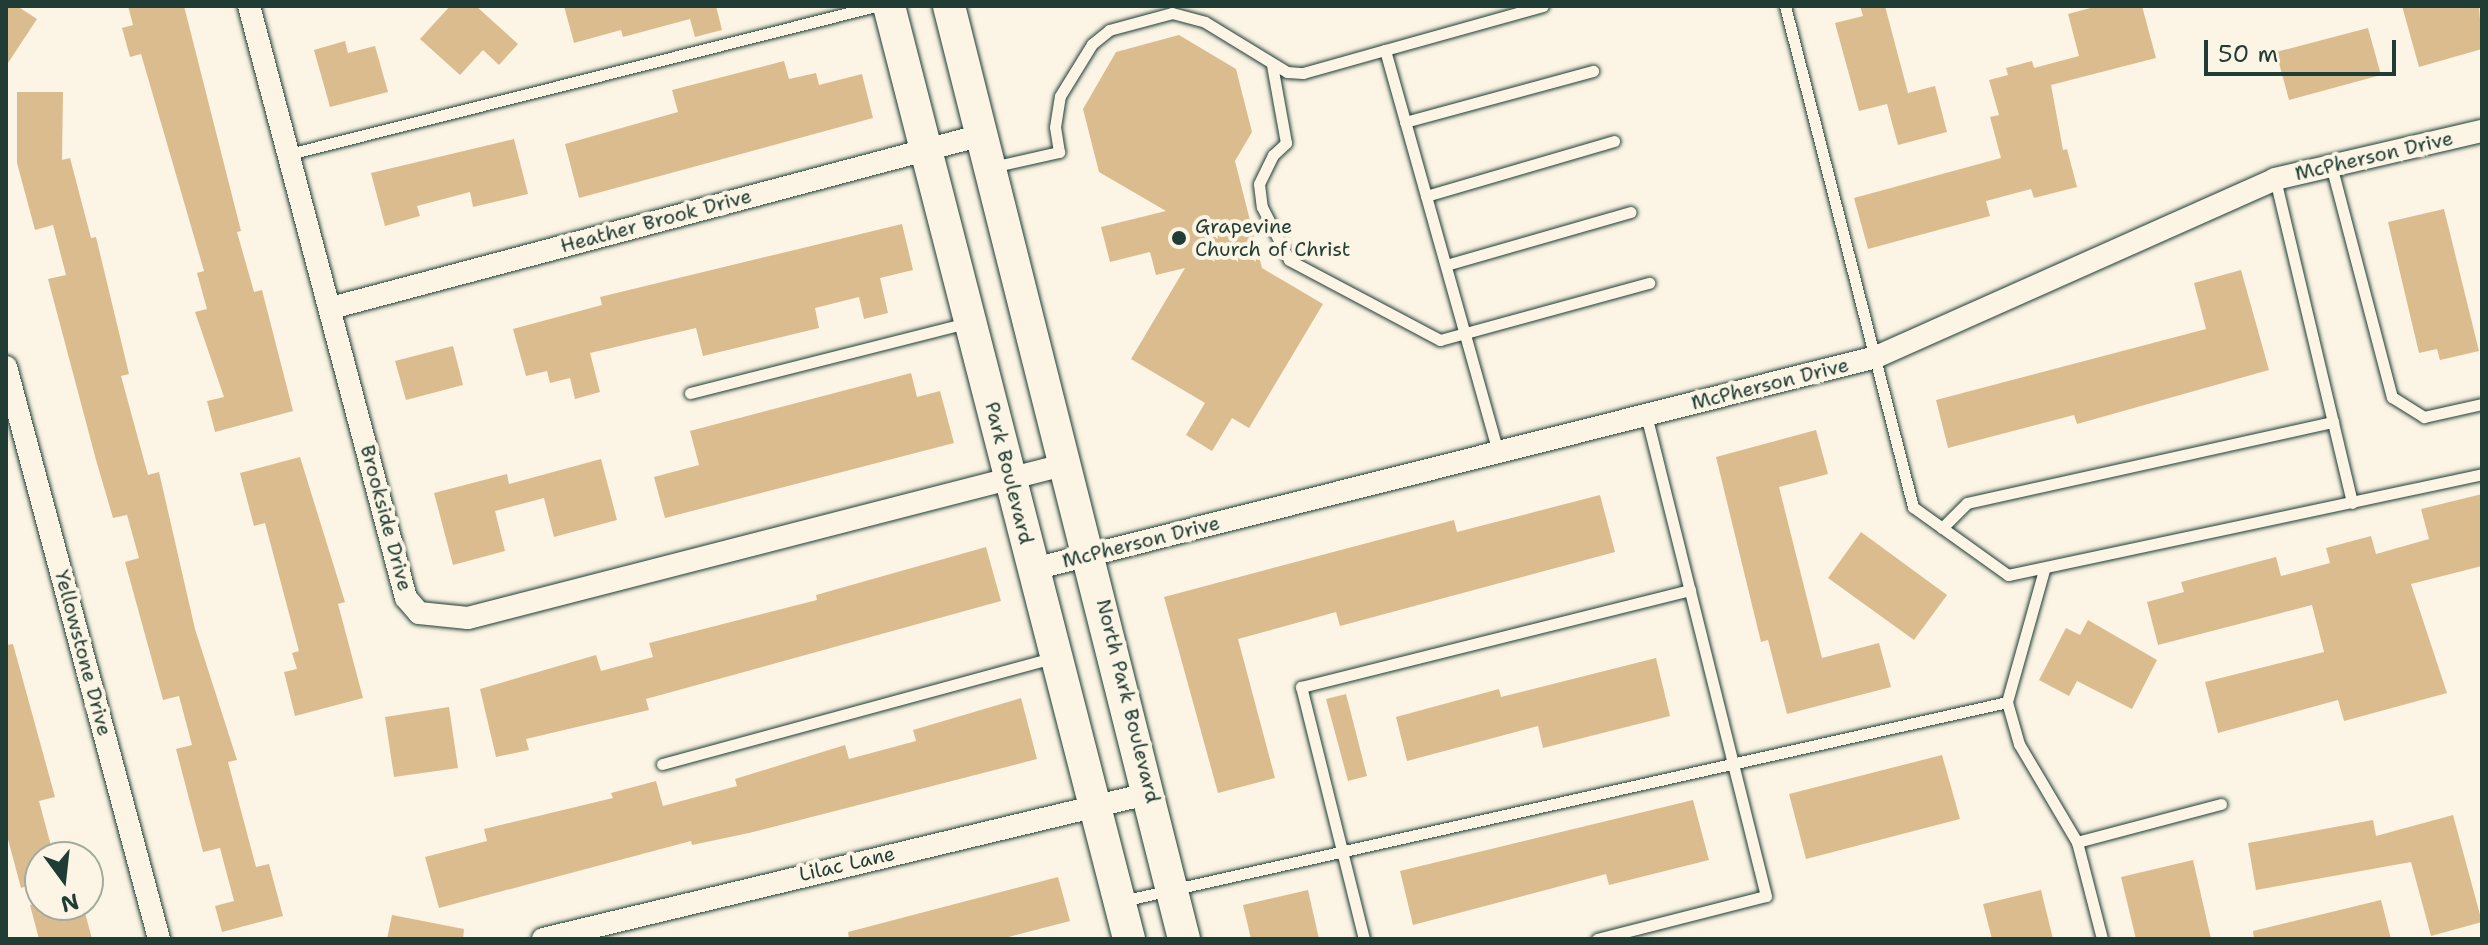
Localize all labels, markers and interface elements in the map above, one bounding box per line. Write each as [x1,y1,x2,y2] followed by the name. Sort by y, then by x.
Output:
[2208,24,2400,74] scale bar
[2218,38,2278,70] text: 50 m
[2293,126,2455,186] street label: McPherson Drive
[558,184,754,258] street label: Heather Brook Drive
[1195,214,1351,261] place label: Grapevine Church of Christ
[1170,229,1188,247] marker: Grapevine Church of Christ
[1689,353,1851,415] street label: McPherson Drive
[980,399,1038,547] street label: Park Boulevard
[355,442,417,594] street label: Brookside Drive
[1060,511,1222,573] street label: McPherson Drive
[49,567,117,739] street label: Yellowstone Drive
[1091,597,1165,805] street label: North Park Boulevard
[24,841,104,921] north arrow
[797,841,897,887] street label: Lilac Lane
[58,886,82,919] text: N

